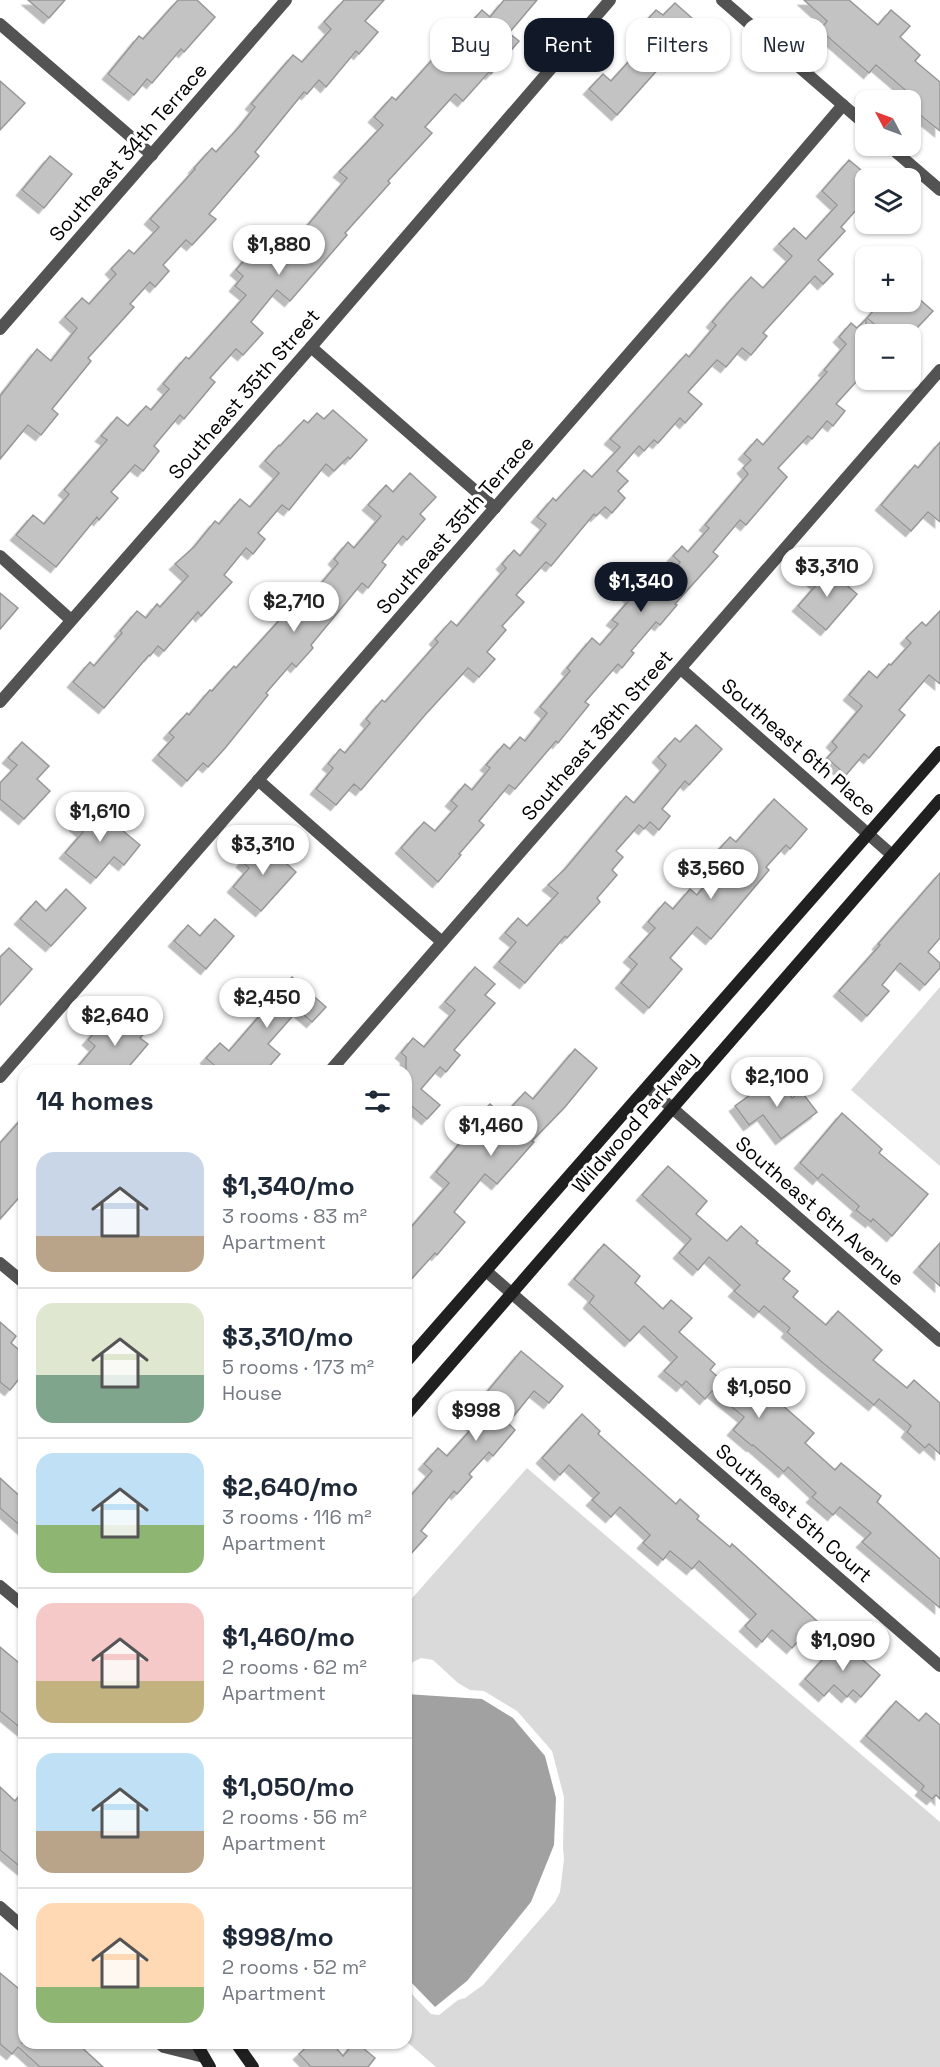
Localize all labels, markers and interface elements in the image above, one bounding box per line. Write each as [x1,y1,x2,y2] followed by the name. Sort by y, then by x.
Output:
[430,18,512,72] chip: Buy
[524,18,614,72] chip: Rent
[626,18,730,72] chip: Filters
[742,18,827,72] chip: New
[43,57,213,247] street label: Southeast 34th Terrace
[855,90,921,156] north arrow
[855,90,921,390] map controls
[855,168,921,234] button: layers
[230,225,328,276] pin: $1,880
[247,231,311,257] text: $1,880
[855,246,921,312] button: +
[163,303,325,485] street label: Southeast 35th Street
[855,324,921,390] button: −
[370,431,540,619] street label: Southeast 35th Terrace
[778,547,876,598] pin: $3,310
[795,553,859,579] text: $3,310
[592,562,690,613] pin: $1,340
[609,568,673,594] text: $1,340
[245,582,343,633] pin: $2,710
[263,588,325,614] text: $2,710
[516,644,678,826] street label: Southeast 36th Street
[716,673,882,821] street label: Southeast 6th Place
[51,792,149,843] pin: $1,610
[69,798,131,824] text: $1,610
[214,825,312,876] pin: $3,310
[231,831,295,857] text: $3,310
[662,849,760,900] pin: $3,560
[677,855,745,881] text: $3,560
[218,978,316,1029] pin: $2,450
[233,984,301,1010] text: $2,450
[66,996,164,1047] pin: $2,640
[81,1002,149,1028] text: $2,640
[566,1046,704,1198] street label: Wildwood Parkway
[728,1057,826,1108] pin: $2,100
[745,1063,809,1089] text: $2,100
[36,1084,154,1118] text: 14 homes
[361,1085,394,1118] icon: filters
[442,1106,540,1157] pin: $1,460
[458,1112,524,1138] text: $1,460
[730,1131,910,1291] street label: Southeast 6th Avenue
[222,1169,355,1203] text: $1,340/mo
[84,1176,156,1248] icon: home
[222,1203,367,1229] text: 3 rooms · 83 m²
[222,1229,326,1255] text: Apartment
[222,1320,353,1354] text: $3,310/mo
[84,1327,156,1399] icon: home
[222,1354,374,1380] text: 5 rooms · 173 m²
[710,1368,808,1419] pin: $1,050
[727,1374,791,1400] text: $1,050
[222,1380,282,1406] text: House
[440,1391,512,1442] pin: $998
[452,1397,500,1423] text: $998
[710,1438,878,1588] street label: Southeast 5th Court
[222,1470,358,1504] text: $2,640/mo
[84,1477,156,1549] icon: home
[222,1504,372,1530] text: 3 rooms · 116 m²
[222,1530,326,1556] text: Apartment
[222,1620,355,1654] text: $1,460/mo
[794,1621,892,1672] pin: $1,090
[84,1627,156,1699] icon: home
[810,1627,876,1653] text: $1,090
[222,1654,367,1680] text: 2 rooms · 62 m²
[222,1680,326,1706] text: Apartment
[222,1770,354,1804] text: $1,050/mo
[84,1777,156,1849] icon: home
[222,1804,367,1830] text: 2 rooms · 56 m²
[222,1830,326,1856] text: Apartment
[222,1920,334,1954] text: $998/mo
[84,1927,156,1999] icon: home
[222,1954,366,1980] text: 2 rooms · 52 m²
[222,1980,326,2006] text: Apartment

